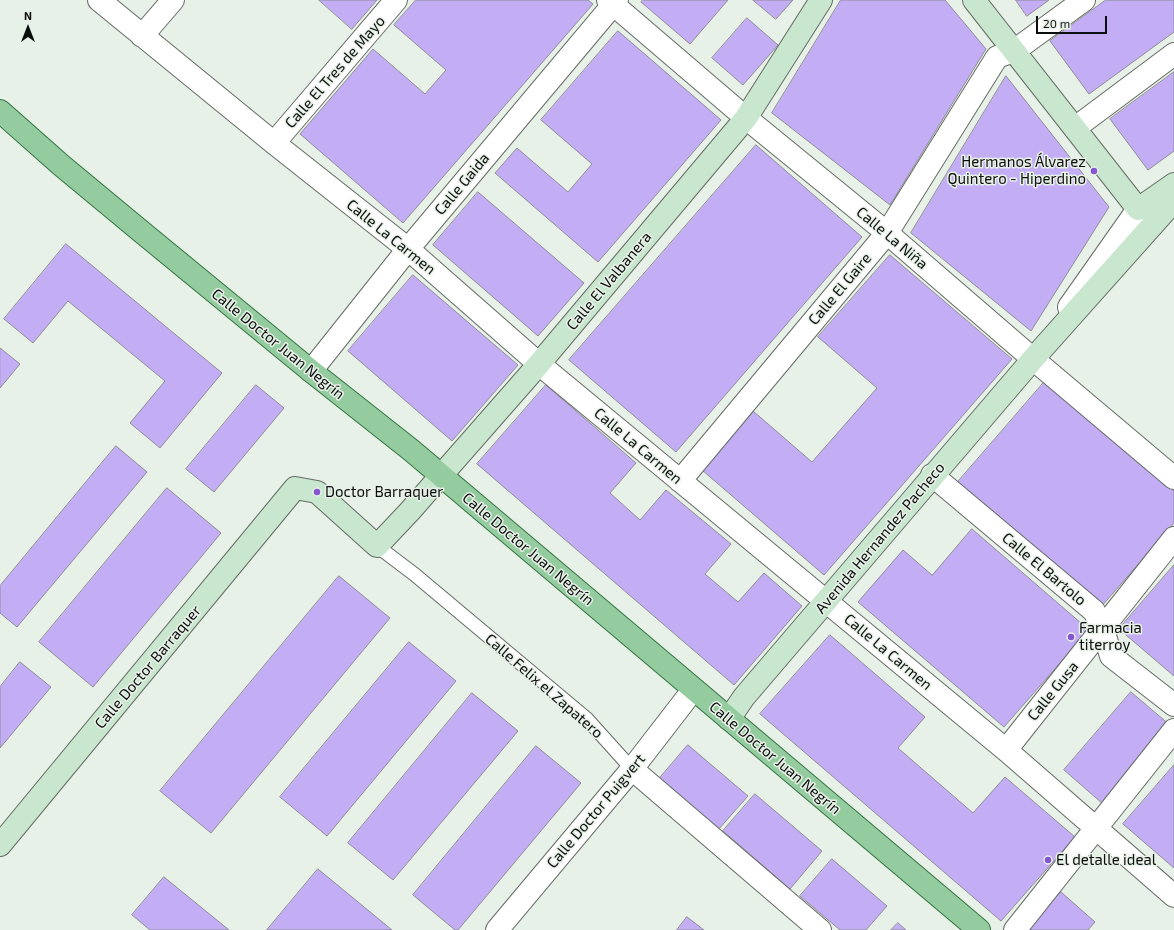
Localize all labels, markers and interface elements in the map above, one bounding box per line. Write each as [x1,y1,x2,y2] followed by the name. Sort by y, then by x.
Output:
[8,8,48,48] north arrow
[1038,8,1109,34] scale bar
[24,9,32,22] text: N
[281,12,389,132] street label: Calle El Tres de Mayo
[1043,16,1070,30] text: 20 m
[431,149,493,219] street label: Calle Gaida
[948,153,1086,188] place label: Hermanos Álvarez Quintero - Hiperdino
[1089,166,1099,176] marker: Hermanos Álvarez Quintero - Hiperdino
[343,196,439,278] street label: Calle La Carmen
[853,203,931,273] street label: Calle La Niña
[563,228,655,334] street label: Calle El Valbanera
[805,249,875,329] street label: Calle El Gaire
[208,285,348,403] street label: Calle Doctor Juan Negrín
[590,404,686,488] street label: Calle La Carmen
[811,459,949,617] street label: Avenida Hernandez Pacheco
[325,483,443,501] place label: Doctor Barraquer
[312,487,322,497] marker: Doctor Barraquer
[459,489,597,609] street label: Calle Doctor Juan Negrín
[998,529,1090,609] street label: Calle El Bartolo
[91,602,205,732] street label: Calle Doctor Barraquer
[840,610,936,694] street label: Calle La Carmen
[1079,619,1142,654] place label: Farmacia titerroy
[481,630,607,742] street label: Calle Felix el Zapatero
[1066,632,1076,642] marker: Farmacia titerroy
[1024,658,1082,724] street label: Calle Gusa
[706,698,844,818] street label: Calle Doctor Juan Negrín
[543,750,649,872] street label: Calle Doctor Puigvert
[1056,851,1156,869] place label: El detalle ideal
[1043,855,1053,865] marker: El detalle ideal

